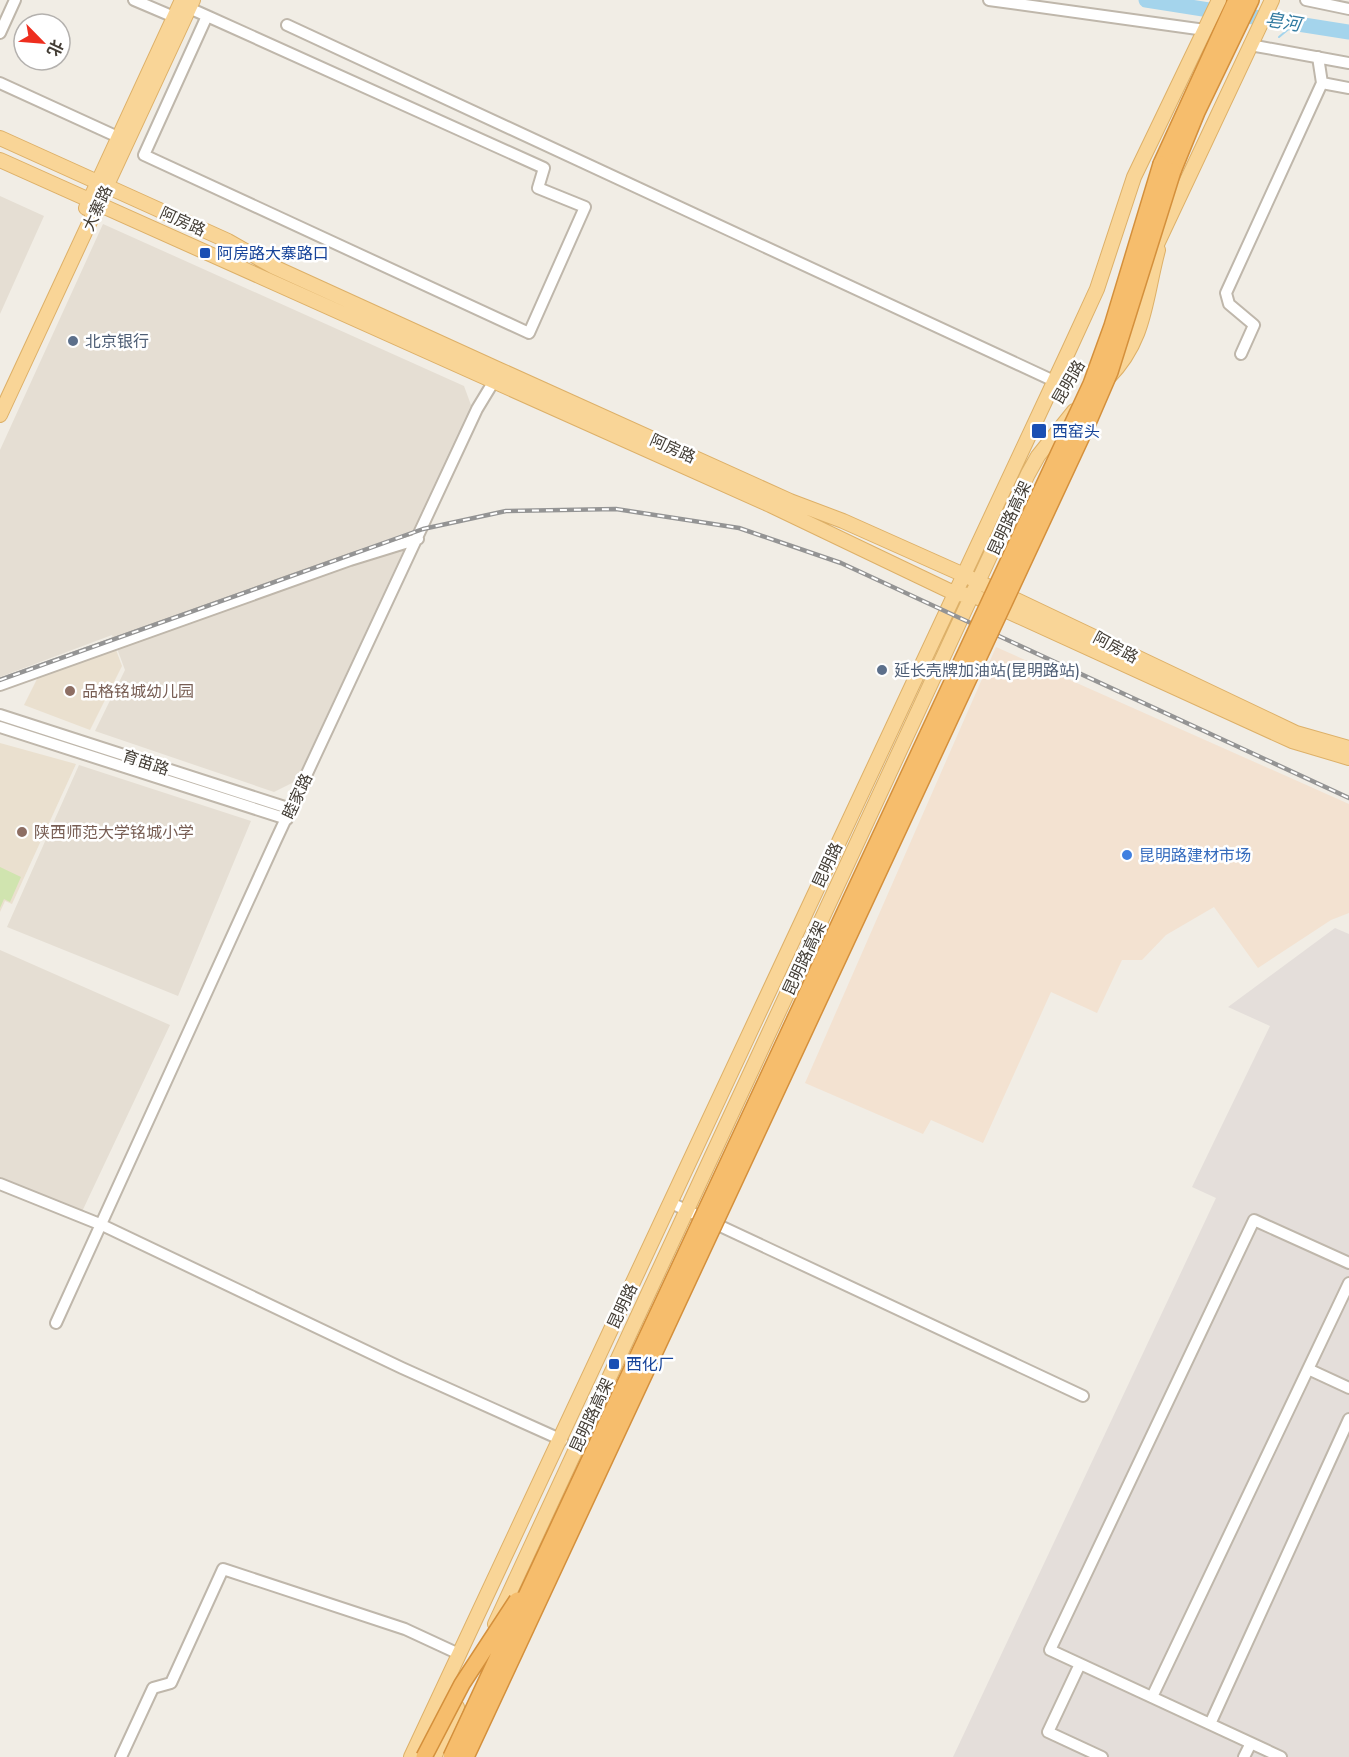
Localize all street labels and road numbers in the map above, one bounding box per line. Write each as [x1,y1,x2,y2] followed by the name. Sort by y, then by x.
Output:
[77,182,118,235] street label: 大寨路
[156,201,209,242] street label: 阿房路
[1046,356,1090,409] street label: 昆明路
[646,428,699,469] street label: 阿房路
[982,477,1037,559] street label: 昆明路高架
[1089,626,1142,669] street label: 阿房路
[119,744,172,781] street label: 育苗路
[277,770,318,823] street label: 睦家路
[807,839,848,892] street label: 昆明路
[777,917,832,999] street label: 昆明路高架
[602,1280,643,1333] street label: 昆明路
[564,1374,619,1456] street label: 昆明路高架

